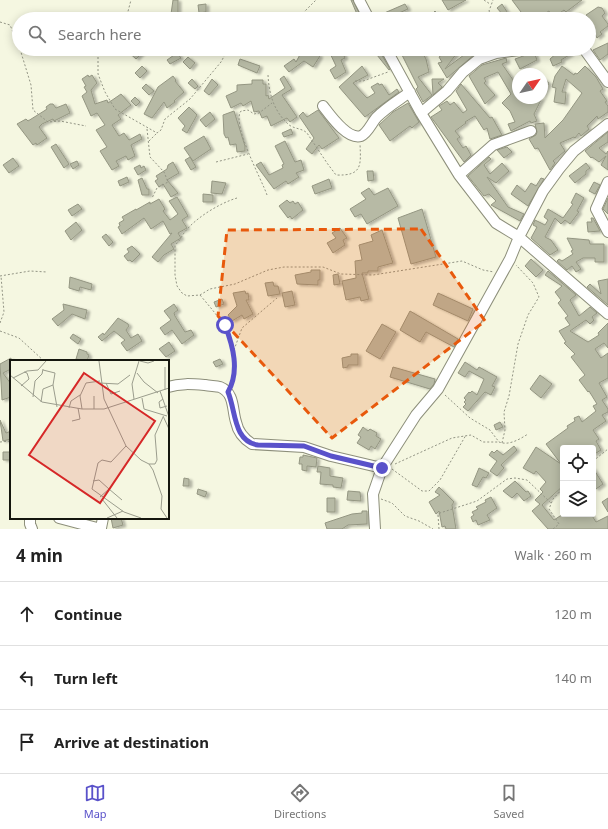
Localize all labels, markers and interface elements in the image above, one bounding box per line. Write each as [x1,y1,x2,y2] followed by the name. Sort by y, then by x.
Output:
[12,12,596,56] search box
[26,23,48,45] icon: search
[58,24,141,44] text: Search here
[512,68,548,104] north arrow
[216,316,234,334] route start
[10,360,169,519] inset map
[560,445,596,517] map controls
[560,445,596,481] button: locate
[373,459,391,477] route end
[560,481,596,517] button: layers
[16,544,63,567] text: 4 min
[514,546,592,564] text: Walk · 260 m
[16,603,38,625] icon: ahead
[54,604,122,624] text: Continue
[554,605,592,623] text: 120 m
[16,667,38,689] icon: left
[54,668,118,688] text: Turn left
[554,669,592,687] text: 140 m
[16,731,38,753] icon: arrive
[54,732,209,752] text: Arrive at destination
[84,782,107,821] tab: Map
[274,782,326,821] tab: Directions
[494,782,524,821] tab: Saved

